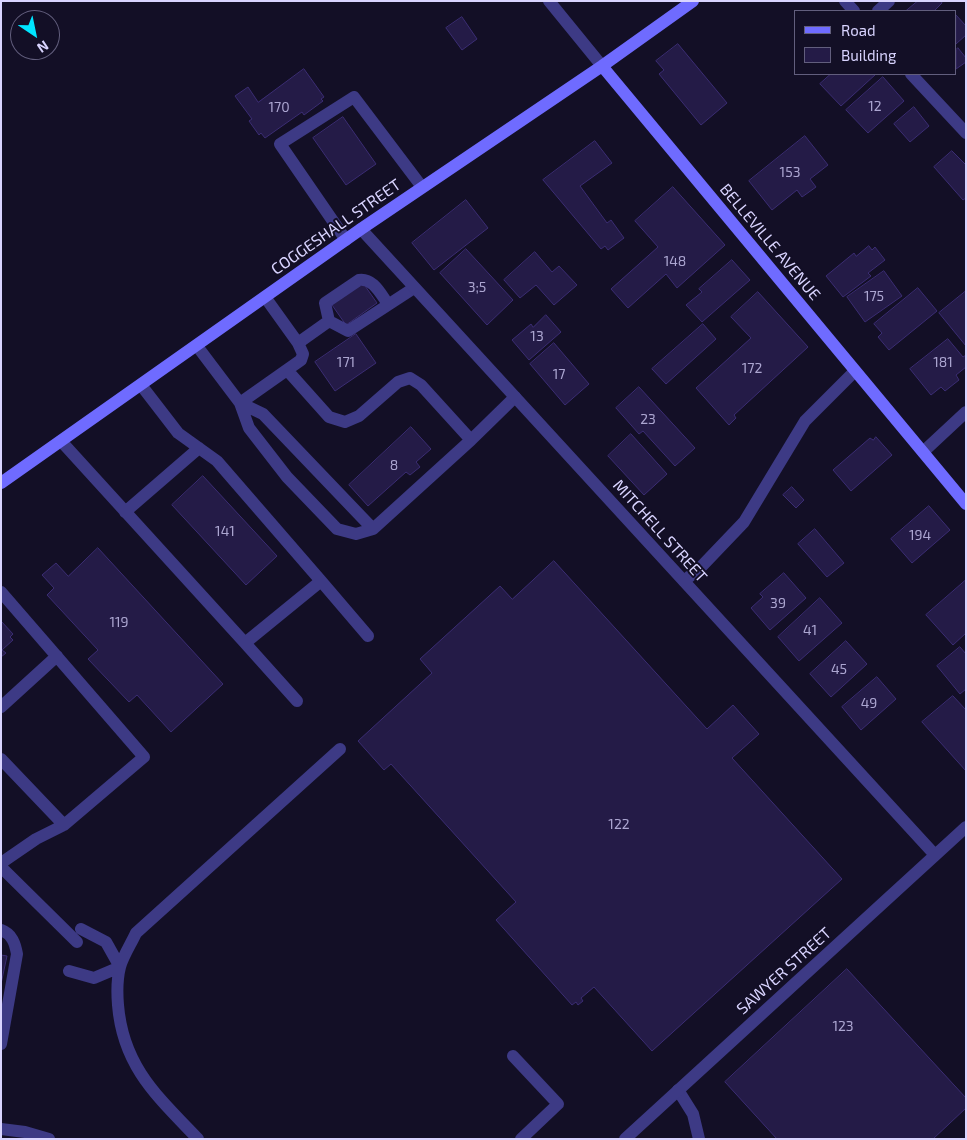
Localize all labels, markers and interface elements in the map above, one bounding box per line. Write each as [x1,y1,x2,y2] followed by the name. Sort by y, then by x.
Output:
[10,10,60,60] north arrow
[794,10,957,75] legend
[841,21,876,39] text: Road
[34,37,52,57] text: N
[841,46,896,64] text: Building
[868,98,882,114] house number: 12
[268,99,290,115] house number: 170
[780,164,800,180] house number: 153
[268,175,404,279] street label: COGGESHALL STREET
[716,180,824,304] street label: BELLEVILLE AVENUE
[664,253,686,269] house number: 148
[468,279,486,295] house number: 3;5
[864,288,884,304] house number: 175
[530,328,544,344] house number: 13
[337,354,355,370] house number: 171
[933,354,953,370] house number: 181
[742,360,762,376] house number: 172
[553,366,565,382] house number: 17
[640,411,656,427] house number: 23
[390,457,398,473] house number: 8
[609,476,711,586] street label: MITCHELL STREET
[215,523,235,539] house number: 141
[909,527,931,543] house number: 194
[770,595,786,611] house number: 39
[109,614,129,630] house number: 119
[803,622,817,638] house number: 41
[831,661,847,677] house number: 45
[861,695,877,711] house number: 49
[608,816,630,832] house number: 122
[733,924,835,1018] street label: SAWYER STREET
[832,1018,854,1034] house number: 123

